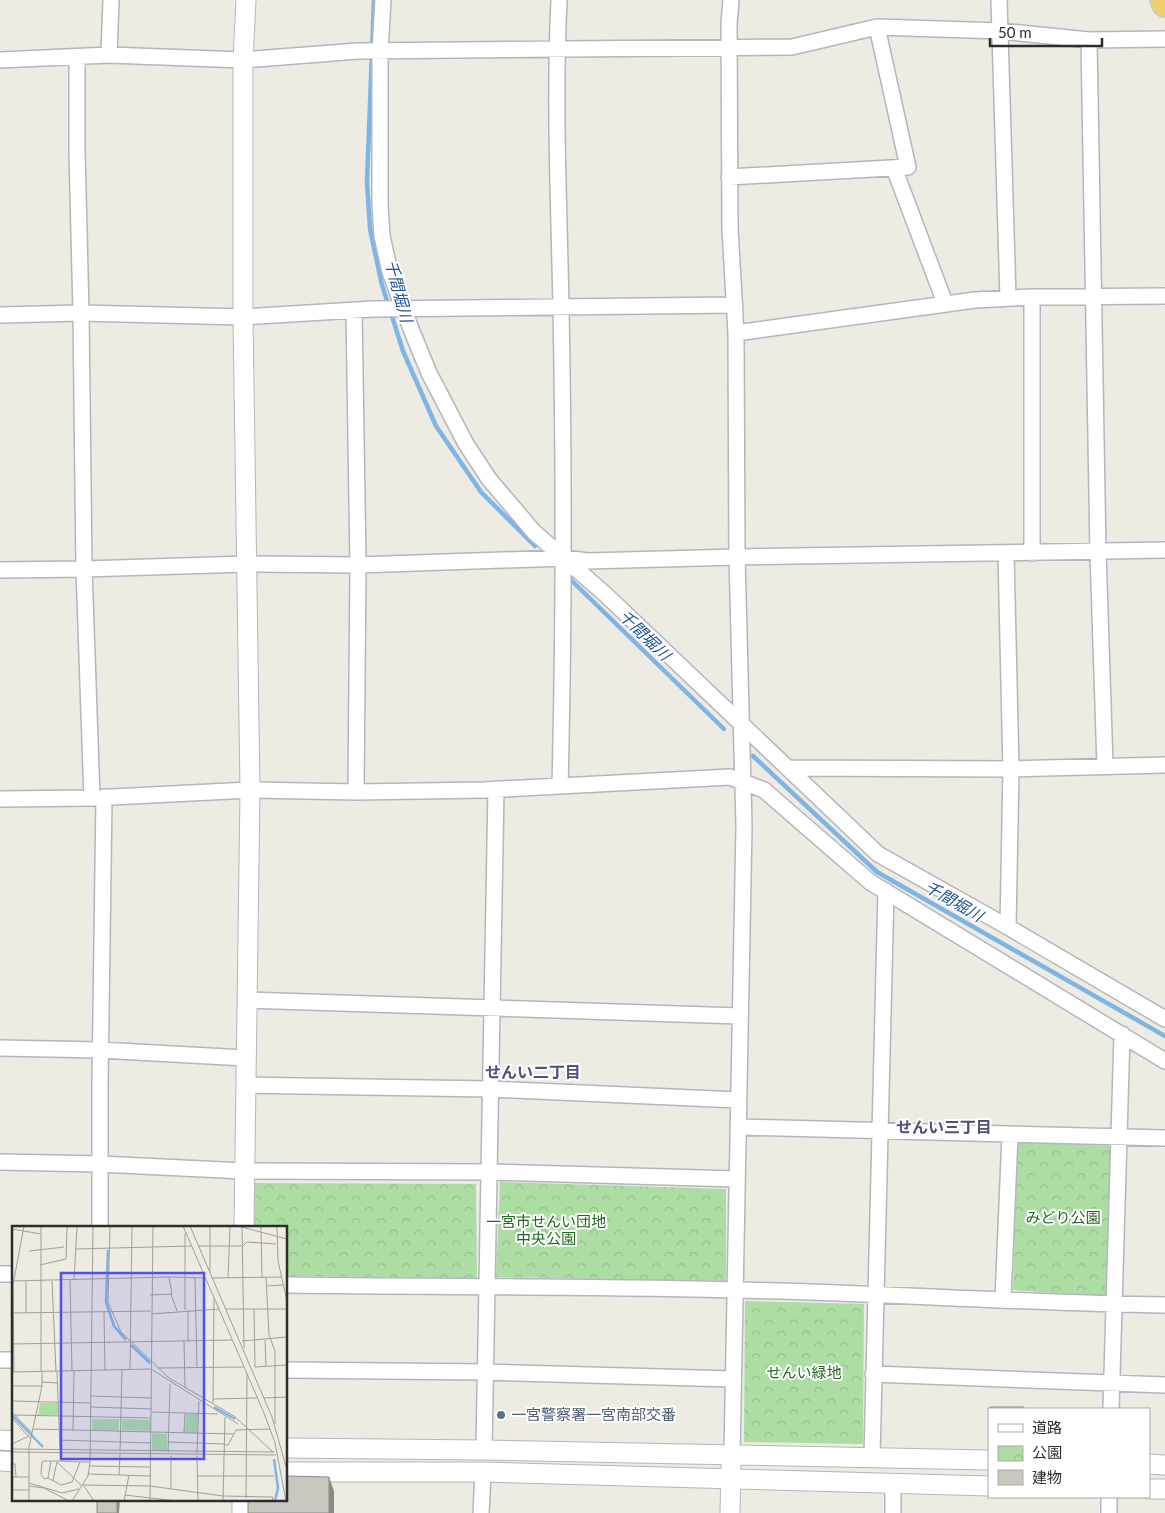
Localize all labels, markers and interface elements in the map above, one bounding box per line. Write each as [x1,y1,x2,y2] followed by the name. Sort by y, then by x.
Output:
[990,15,1102,47] scale bar
[998,23,1032,41] text: 50 m
[382,257,417,326] water label: 千間堀川
[616,606,676,665] water label: 千間堀川
[922,876,988,926] water label: 千間堀川
[485,1062,581,1081] district label: せんい二丁目
[896,1117,992,1136] district label: せんい三丁目
[1025,1208,1101,1226] park label: みどり公園
[486,1212,606,1247] park label: 一宮市せんい団地 中央公園
[12,1226,288,1500] inset map
[766,1363,842,1381] park label: せんい緑地
[511,1405,676,1423] place label: 一宮警察署一宮南部交番
[988,1408,1150,1498] legend
[495,1409,507,1421] marker: 一宮警察署一宮南部交番
[1032,1418,1062,1436] text: 道路
[1032,1443,1062,1461] text: 公園
[1032,1468,1062,1486] text: 建物

